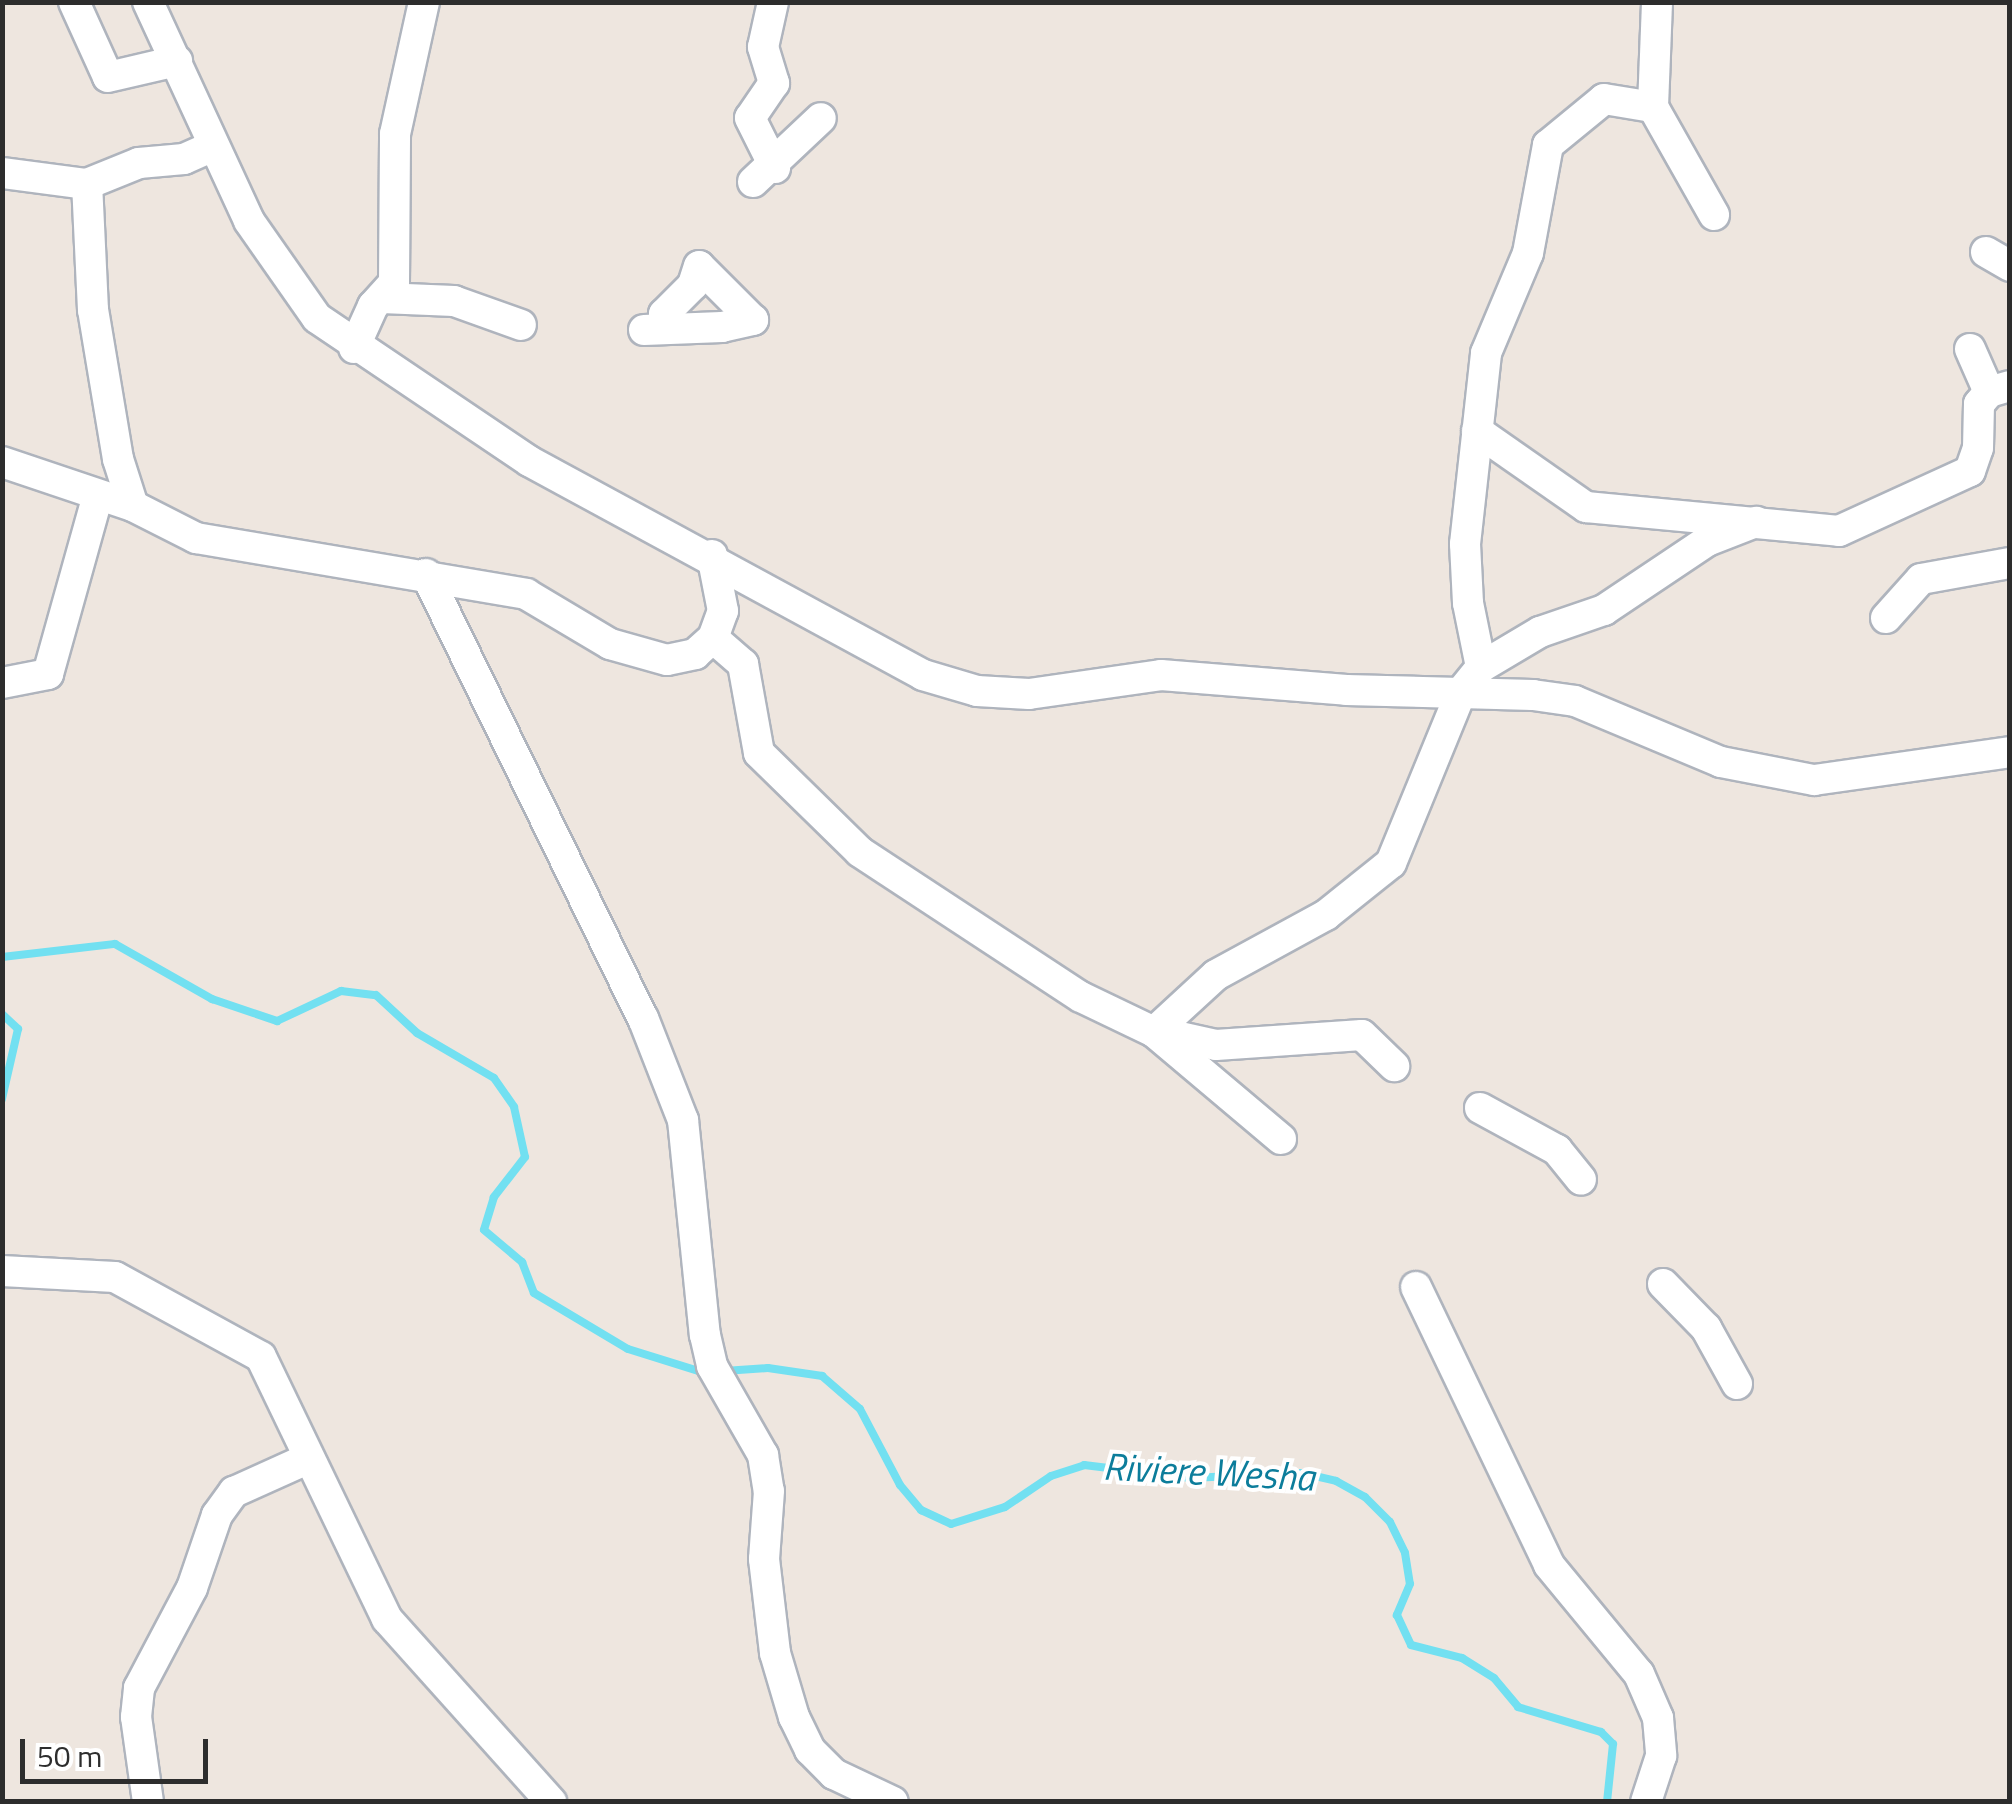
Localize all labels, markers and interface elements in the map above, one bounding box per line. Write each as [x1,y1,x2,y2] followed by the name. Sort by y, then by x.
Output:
[1102,1444,1316,1500] water label: Riviere Wesha
[25,1719,212,1781] scale bar
[37,1733,102,1779] text: 50 m

